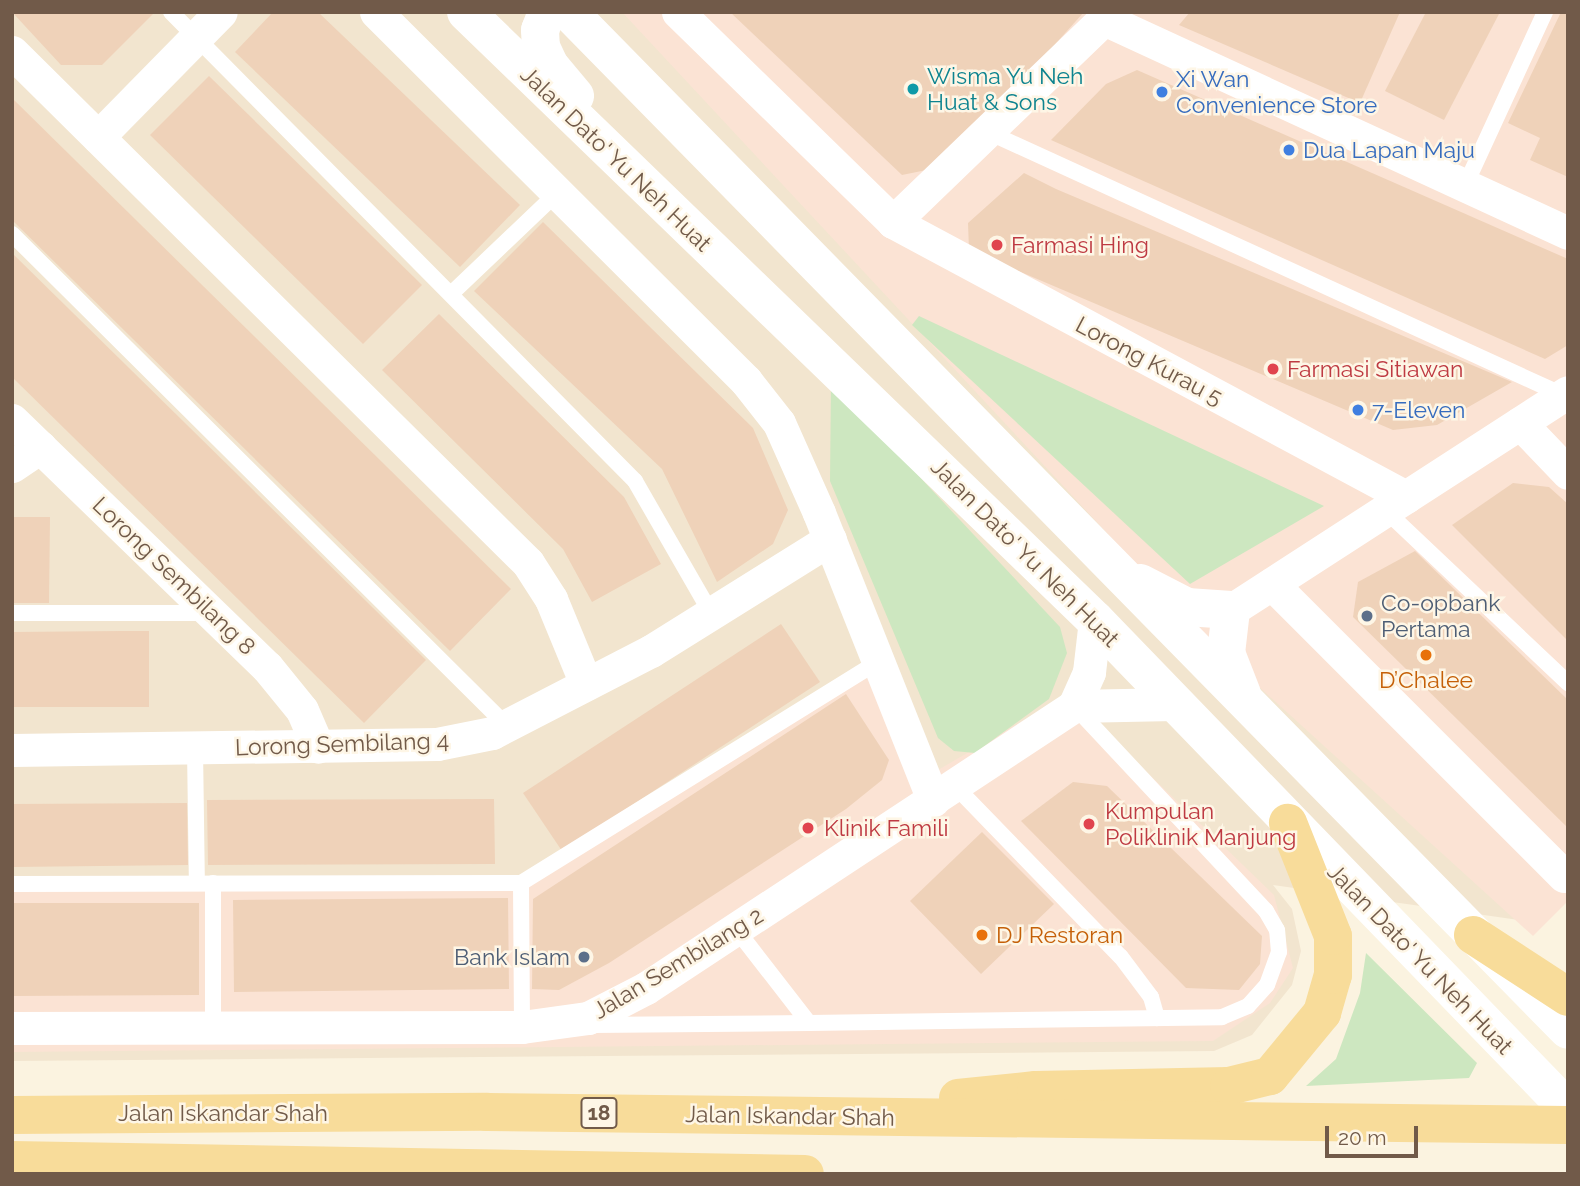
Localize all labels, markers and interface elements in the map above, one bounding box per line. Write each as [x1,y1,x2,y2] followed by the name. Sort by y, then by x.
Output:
[514,60,718,258] street label: Jalan Dato' Yu Neh Huat
[927,62,1084,116] place label: Wisma Yu Neh Huat & Sons
[1176,65,1377,119] place label: Xi Wan Convenience Store
[905,81,921,97] marker: Wisma Yu Neh Huat & Sons
[1154,84,1170,100] marker: Xi Wan Convenience Store
[1303,136,1475,164] place label: Dua Lapan Maju
[1281,142,1297,158] marker: Dua Lapan Maju
[1011,231,1149,259] place label: Farmasi Hing
[989,237,1005,253] marker: Farmasi Hing
[1071,311,1227,411] street label: Lorong Kurau 5
[1287,355,1464,383] place label: Farmasi Sitiawan
[1265,361,1281,377] marker: Farmasi Sitiawan
[1372,396,1466,424] place label: 7-Eleven
[1350,402,1366,418] marker: 7-Eleven
[925,453,1125,653] street label: Jalan Dato' Yu Neh Huat
[87,491,261,661] street label: Lorong Sembilang 8
[1381,589,1500,643] place label: Co-opbank Pertama
[1359,608,1375,624] marker: Co-opbank Pertama
[1418,647,1434,663] marker: D’Chalee
[1379,666,1473,694] place label: D’Chalee
[234,726,450,762] street label: Lorong Sembilang 4
[1105,797,1296,851] place label: Kumpulan Poliklinik Manjung
[824,814,949,842] place label: Klinik Famili
[1079,814,1099,834] marker: Kumpulan Poliklinik Manjung
[798,818,818,838] marker: Klinik Famili
[1321,857,1519,1061] street label: Jalan Dato' Yu Neh Huat
[588,901,768,1025] street label: Jalan Sembilang 2
[996,921,1123,949] place label: DJ Restoran
[974,927,990,943] marker: DJ Restoran
[454,943,570,971] place label: Bank Islam
[576,949,592,965] marker: Bank Islam
[580,1096,618,1130] road number: 18
[118,1099,328,1127] street label: Jalan Iskandar Shah
[685,1100,895,1132] street label: Jalan Iskandar Shah
[1328,1112,1421,1156] scale bar
[1338,1125,1386,1150] text: 20 m

